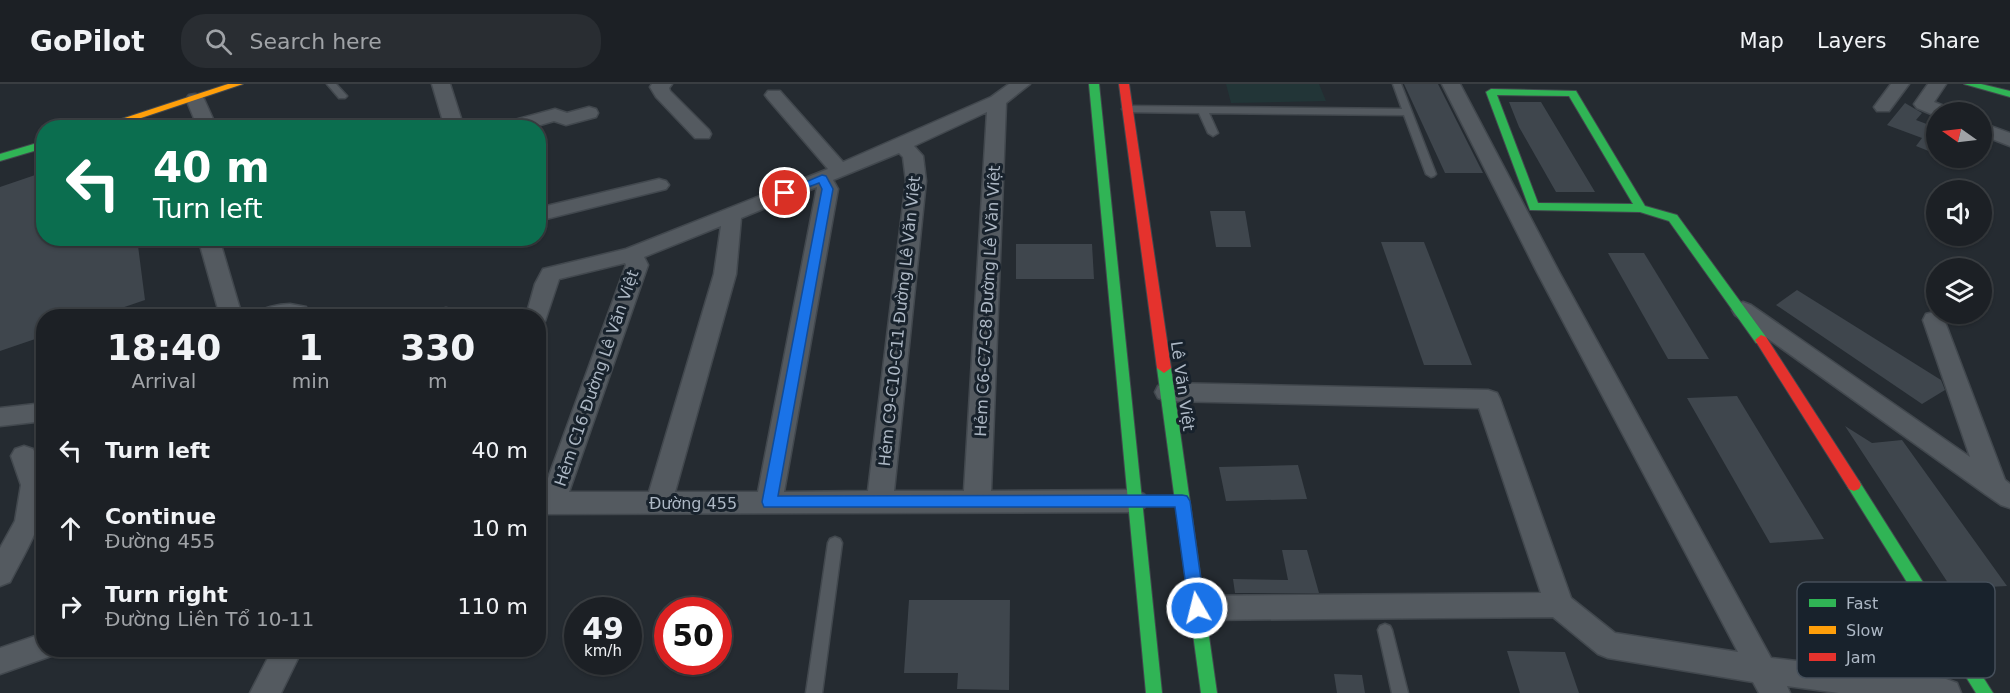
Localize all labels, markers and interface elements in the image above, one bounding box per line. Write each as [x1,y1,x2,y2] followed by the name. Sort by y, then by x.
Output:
[181,14,601,68] search box
[30,25,145,58] text: GoPilot
[202,25,235,58] icon: search
[250,29,382,54] text: Search here
[1740,29,1784,53] text: Map
[1817,29,1886,53] text: Layers
[1919,29,1980,53] text: Share
[1926,102,1992,168] north arrow
[1926,102,1992,324] map controls
[153,143,270,192] text: 40 m
[54,144,132,222] icon: left
[971,165,1004,437] street label: Hẻm C6-C7-C8 Đường Lê Văn Việt
[759,167,810,218] pin
[875,175,924,467] street label: Hẻm C9-C10-C11 Đường Lê Văn Việt
[768,176,801,209] icon: arrive
[1926,180,1992,246] button: sound
[153,193,263,224] text: Turn left
[1926,258,1992,324] button: layers
[550,267,643,489] street label: Hẻm C16 Đường Lê Văn Việt
[107,327,221,368] text: 18:40
[298,327,323,368] text: 1
[400,327,475,368] text: 330
[1167,340,1198,432] street label: Lê Văn Việt
[131,369,196,393] text: Arrival
[292,369,330,393] text: min
[428,369,448,393] text: m
[54,434,87,467] icon: left
[105,438,210,463] text: Turn left
[472,438,528,463] text: 40 m
[649,494,737,513] street label: Đường 455
[105,504,216,529] text: Continue
[54,512,87,545] icon: ahead
[472,516,528,541] text: 10 m
[105,529,215,553] text: Đường 455
[1165,576,1229,640] position arrow
[105,582,228,607] text: Turn right
[1797,582,1995,678] legend
[54,590,87,623] icon: right
[458,594,528,619] text: 110 m
[1846,594,1878,613] text: Fast
[654,597,732,675] speed limit sign: 50
[105,607,314,631] text: Đường Liên Tổ 10-11
[582,611,624,646] text: 49
[1846,621,1883,640] text: Slow
[584,642,622,660] text: km/h
[1845,648,1876,667] text: Jam

